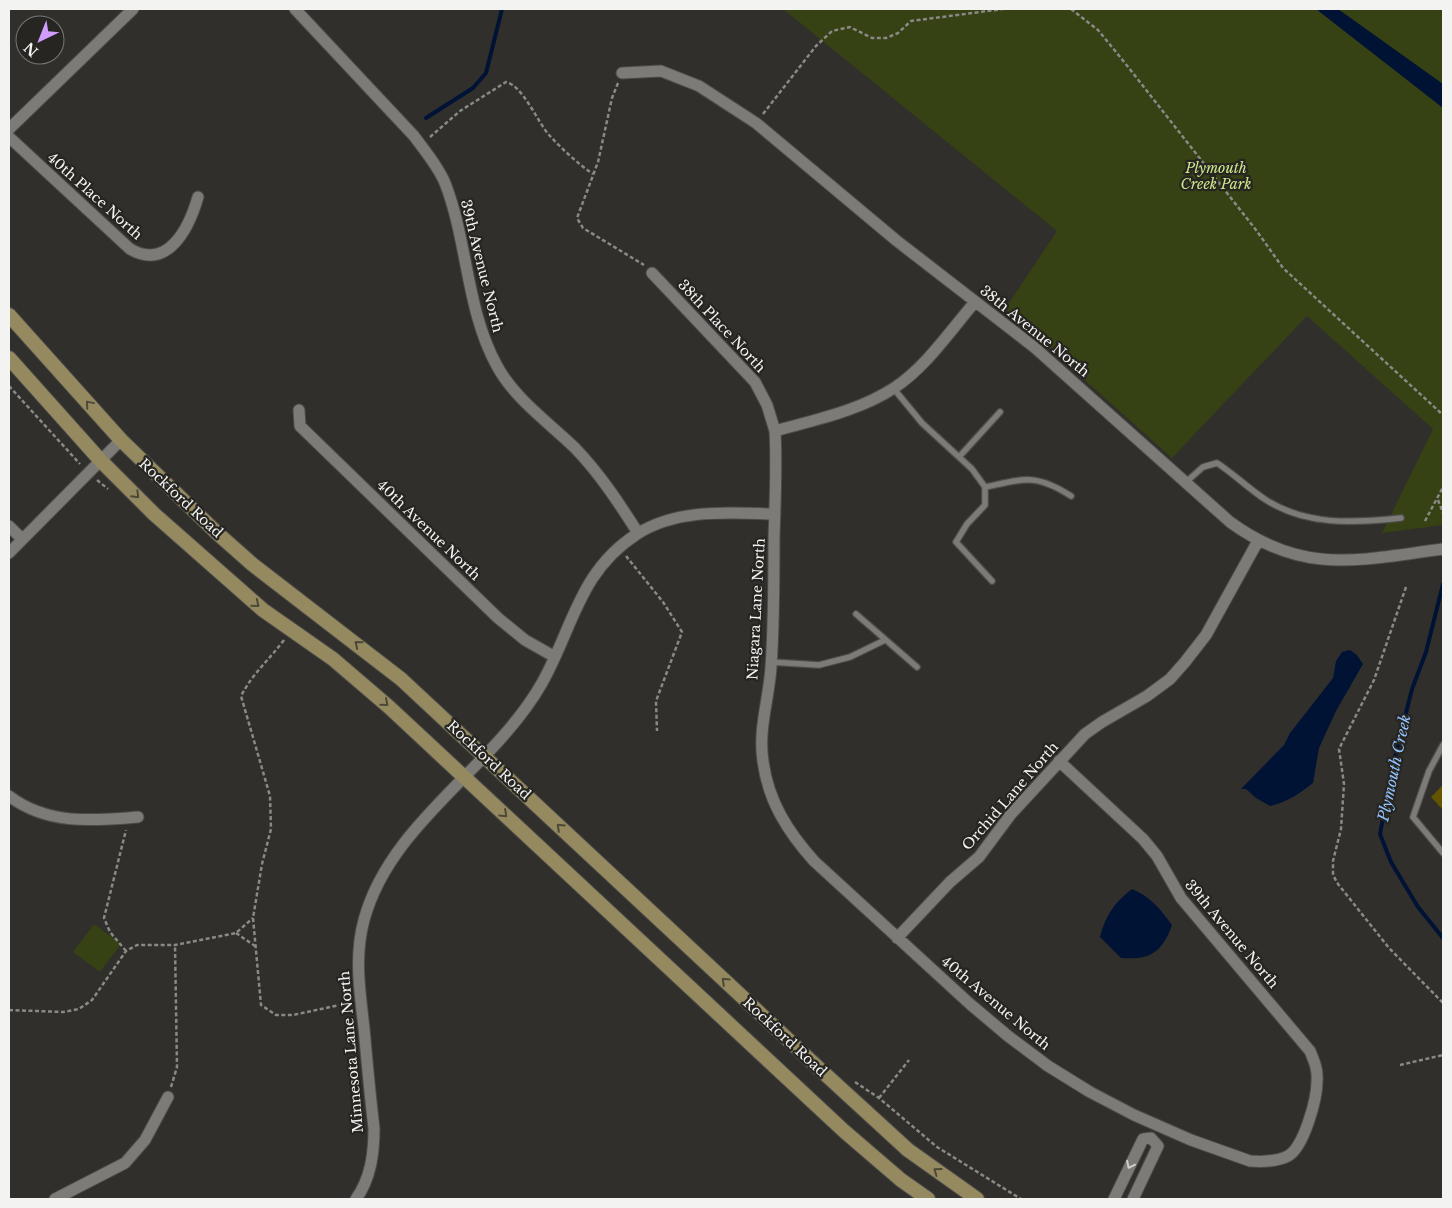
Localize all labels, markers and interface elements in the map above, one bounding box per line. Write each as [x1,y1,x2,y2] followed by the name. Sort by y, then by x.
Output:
[15,15,65,65] north arrow
[20,38,42,61] text: N
[44,149,146,244] street label: 40th Place North
[1181,159,1251,193] park label: Plymouth Creek Park
[457,198,507,335] street label: 39th Avenue North
[674,276,770,376] street label: 38th Place North
[977,281,1094,381] street label: 38th Avenue North
[85,400,94,409] one-way arrow
[135,455,227,542] street label: Rockford Road
[374,476,485,584] street label: 40th Avenue North
[130,489,139,498] one-way arrow
[743,537,769,680] street label: Niagara Lane North
[251,598,260,607] one-way arrow
[354,640,363,649] one-way arrow
[379,698,388,707] one-way arrow
[1373,713,1415,824] water label: Plymouth Creek
[443,717,535,804] street label: Rockford Road
[958,738,1062,854] street label: Orchid Lane North
[498,808,507,817] one-way arrow
[557,824,566,833] one-way arrow
[1181,876,1283,992] street label: 39th Avenue North
[938,952,1054,1054] street label: 40th Avenue North
[335,970,367,1134] street label: Minnesota Lane North
[722,978,731,987] one-way arrow
[739,994,831,1081] street label: Rockford Road
[1126,1160,1136,1169] one-way arrow
[933,1168,943,1177] one-way arrow

